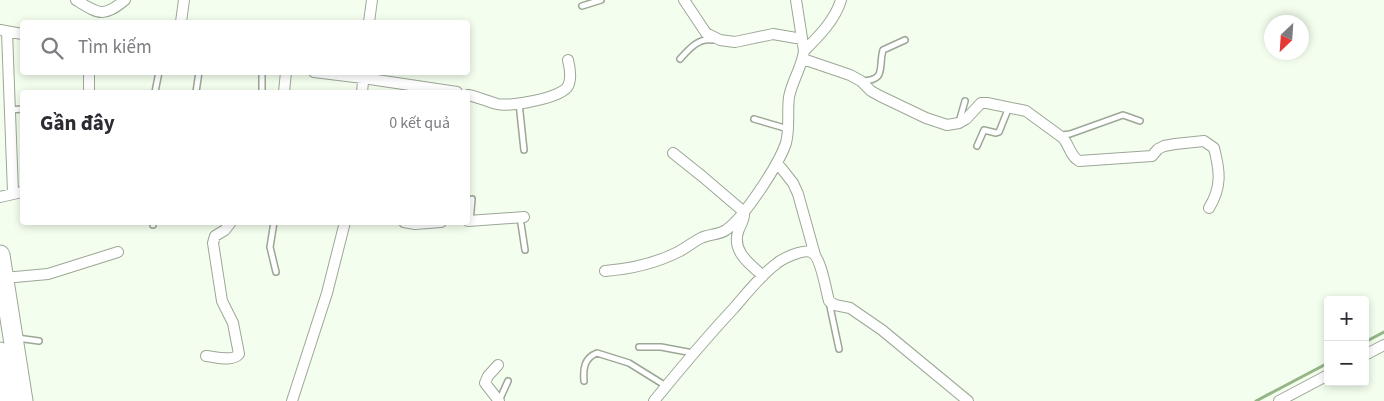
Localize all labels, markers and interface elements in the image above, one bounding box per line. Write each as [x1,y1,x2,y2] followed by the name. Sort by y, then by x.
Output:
[1264,15,1309,60] north arrow
[20,20,470,75] search box
[38,34,66,62] icon: search
[78,34,152,61] text: Tìm kiếm
[40,108,115,138] text: Gần đây
[389,112,450,134] text: 0 kết quả
[1324,296,1369,386] map controls
[1324,296,1369,341] button: +
[1324,341,1369,386] button: −

